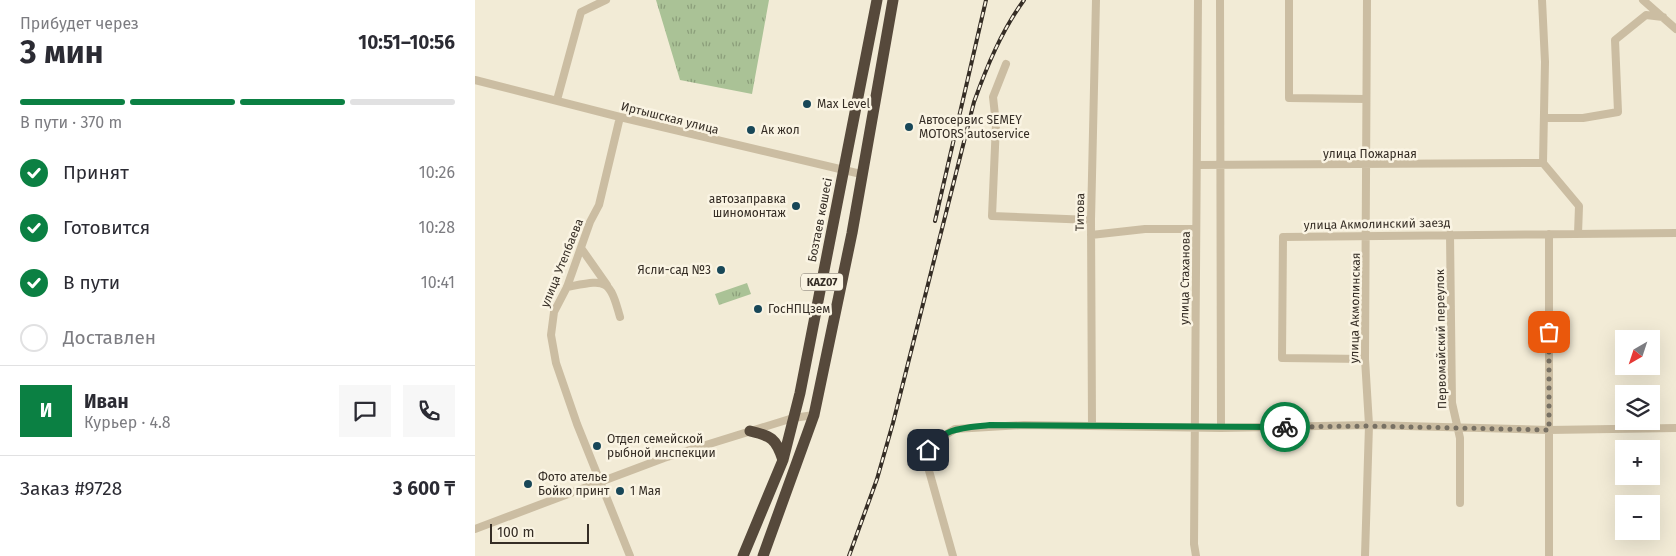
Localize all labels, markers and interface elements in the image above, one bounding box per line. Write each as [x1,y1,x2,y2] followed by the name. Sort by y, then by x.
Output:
[20,14,139,33] text: Прибудет через
[358,31,455,54] text: 10:51–10:56
[20,33,103,71] text: 3 мин
[817,97,870,111] place label: Max Level
[801,98,813,110] marker: Max Level
[620,99,720,137] street label: Иртышская улица
[20,113,122,132] text: В пути · 370 m
[919,113,1030,141] place label: Автосервис SEMEY MOTORS autoservice
[903,121,915,133] marker: Автосервис SEMEY MOTORS autoservice
[761,123,800,137] place label: Ак жол
[745,124,757,136] marker: Ак жол
[1323,147,1417,161] street label: улица Пожарная
[20,159,48,187] icon: check
[63,161,129,184] text: Принят
[419,163,455,182] text: 10:26
[805,177,835,263] street label: Бозтаев көшесі
[709,192,786,220] place label: автозаправка шиномонтаж
[1073,193,1087,231] street label: Титова
[790,200,802,212] marker: автозаправка шиномонтаж
[20,214,48,242] icon: check
[63,216,150,239] text: Готовится
[1304,216,1451,232] street label: улица Акмолинский заезд
[538,217,586,309] street label: улица Утепбаева
[419,218,455,237] text: 10:28
[1177,231,1193,325] street label: улица Стаханова
[1347,252,1363,364] street label: улица Акмолинская
[638,263,711,277] place label: Ясли-сад №3
[715,264,727,276] marker: Ясли-сад №3
[1433,268,1449,409] street label: Первомайский переулок
[20,269,48,297] icon: check
[63,271,120,294] text: В пути
[421,273,455,292] text: 10:41
[801,274,843,290] road number: KAZ07
[768,302,830,316] place label: ГосНПЦзем
[752,303,764,315] marker: ГосНПЦзем
[1528,311,1570,353] pin
[1535,318,1563,346] icon: bag
[63,326,156,349] text: Доставлен
[1615,330,1660,375] north arrow
[1615,330,1660,540] map controls
[339,385,391,437] button: chat
[403,385,455,437] button: phone
[1615,385,1660,430] button: layers
[84,390,129,413] text: Иван
[40,399,52,422] text: И
[1260,402,1310,452] courier
[84,413,171,432] text: Курьер · 4.8
[1271,413,1299,441] icon: bike
[907,429,949,471] pin
[607,432,716,460] place label: Отдел семейской рыбной инспекции
[914,436,942,464] icon: home
[591,440,603,452] marker: Отдел семейской рыбной инспекции
[1615,440,1660,485] button: +
[538,470,610,498] place label: Фото ателье Бойко принт
[20,477,122,500] text: Заказ #9728
[393,477,455,500] text: 3 600 ₸
[522,478,534,490] marker: Фото ателье Бойко принт
[630,484,661,498] place label: 1 Мая
[614,485,626,497] marker: 1 Мая
[1615,495,1660,540] button: −
[490,521,589,544] scale bar
[497,524,534,541] text: 100 m

